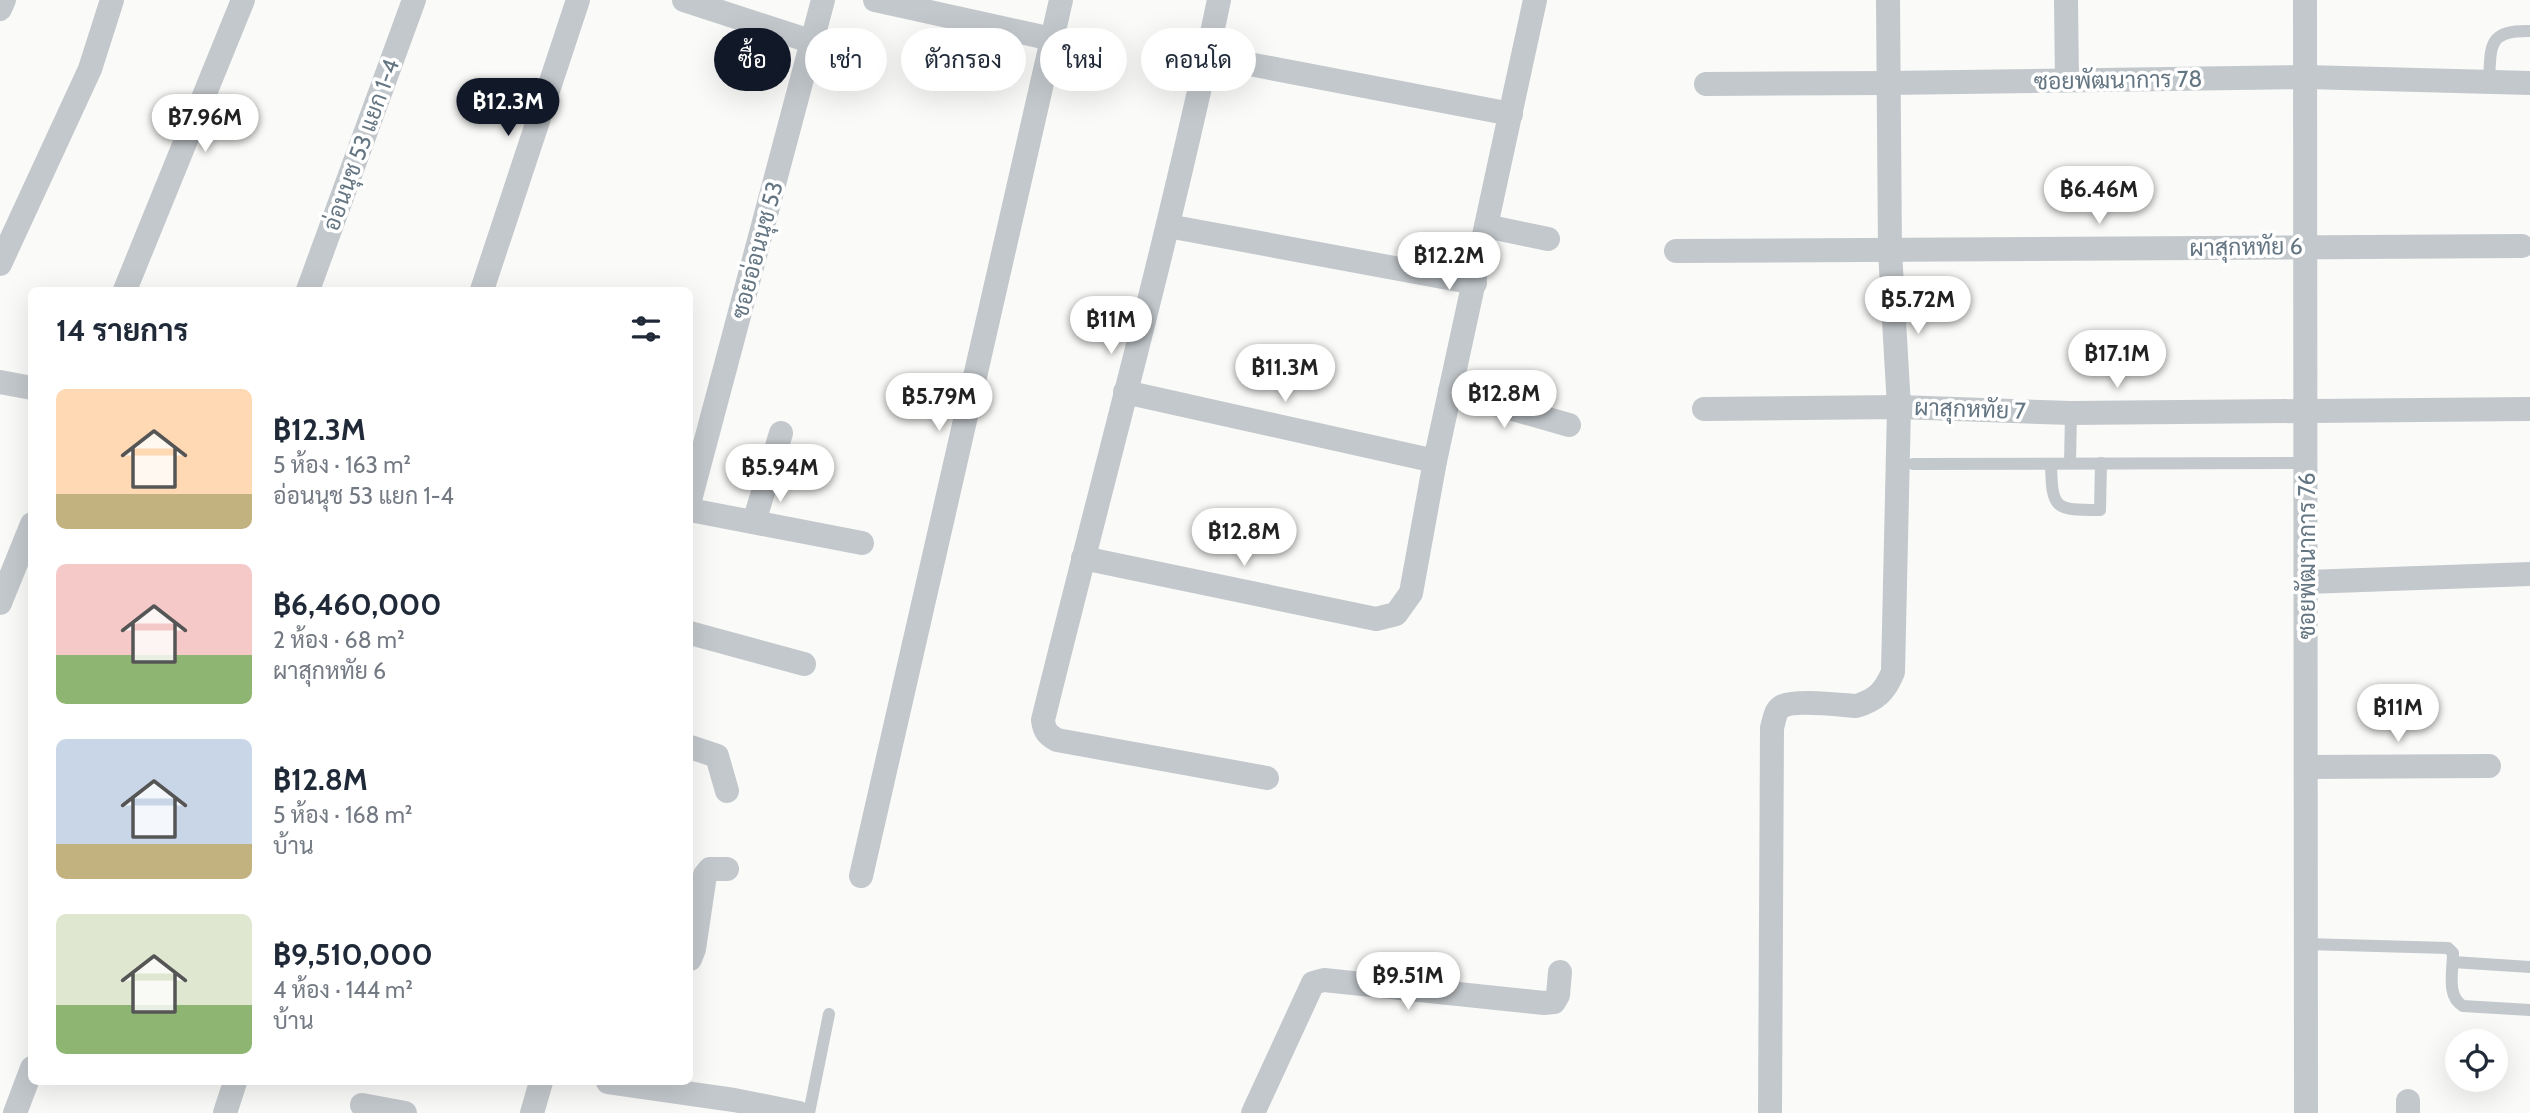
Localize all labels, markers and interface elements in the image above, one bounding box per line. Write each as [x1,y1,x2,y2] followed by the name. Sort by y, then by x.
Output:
[714,28,791,91] chip: ซื้อ
[805,28,887,91] chip: เช่า
[901,28,1026,91] chip: ตัวกรอง
[1040,28,1127,91] chip: ใหม่
[1141,28,1256,91] chip: คอนโด
[317,55,407,235] street label: อ่อนนุช 53 แยก 1-4
[2034,65,2202,95] street label: ซอยพัฒนาการ 78
[451,78,565,138] pin: ฿12.3M
[472,87,544,115] text: ฿12.3M
[148,94,262,154] pin: ฿7.96M
[168,103,242,131] text: ฿7.96M
[2042,166,2156,226] pin: ฿6.46M
[2060,175,2138,203] text: ฿6.46M
[725,178,791,322] street label: ซอยอ่อนนุช 53
[1392,232,1506,292] pin: ฿12.2M
[2189,232,2303,264] street label: ผาสุกหทัย 6
[1414,241,1484,269] text: ฿12.2M
[1861,276,1975,336] pin: ฿5.72M
[1881,285,1955,313] text: ฿5.72M
[1070,296,1152,356] pin: ฿11M
[1086,305,1136,333] text: ฿11M
[627,310,665,348] icon: filters
[56,312,188,349] text: 14 รายการ
[2060,330,2174,390] pin: ฿17.1M
[2084,339,2150,367] text: ฿17.1M
[1228,344,1342,404] pin: ฿11.3M
[1251,353,1319,381] text: ฿11.3M
[1447,370,1561,430] pin: ฿12.8M
[882,374,996,433] pin: ฿5.79M
[1468,379,1540,407] text: ฿12.8M
[902,382,976,410] text: ฿5.79M
[1914,393,2027,427] street label: ผาสุกหทัย 7
[273,411,366,448] text: ฿12.3M
[112,417,196,501] icon: home
[723,444,837,504] pin: ฿5.94M
[273,451,411,479] text: 5 ห้อง · 163 m²
[741,453,819,481] text: ฿5.94M
[2293,472,2321,640] street label: ซอยพัฒนาการ 76
[273,482,454,510] text: อ่อนนุช 53 แยก 1-4
[1187,508,1301,568] pin: ฿12.8M
[1208,517,1280,545] text: ฿12.8M
[273,586,441,623] text: ฿6,460,000
[112,592,196,676] icon: home
[273,626,405,654] text: 2 ห้อง · 68 m²
[273,657,386,685] text: ผาสุกหทัย 6
[2357,684,2439,744] pin: ฿11M
[2373,693,2423,721] text: ฿11M
[273,761,368,798] text: ฿12.8M
[112,767,196,851] icon: home
[273,801,413,829] text: 5 ห้อง · 168 m²
[273,832,314,860] text: บ้าน
[273,936,433,973] text: ฿9,510,000
[112,942,196,1026] icon: home
[1351,953,1465,1012] pin: ฿9.51M
[1372,961,1444,989] text: ฿9.51M
[273,976,413,1004] text: 4 ห้อง · 144 m²
[273,1007,314,1035] text: บ้าน
[2445,1029,2508,1092] map controls
[2445,1029,2508,1092] button: locate

